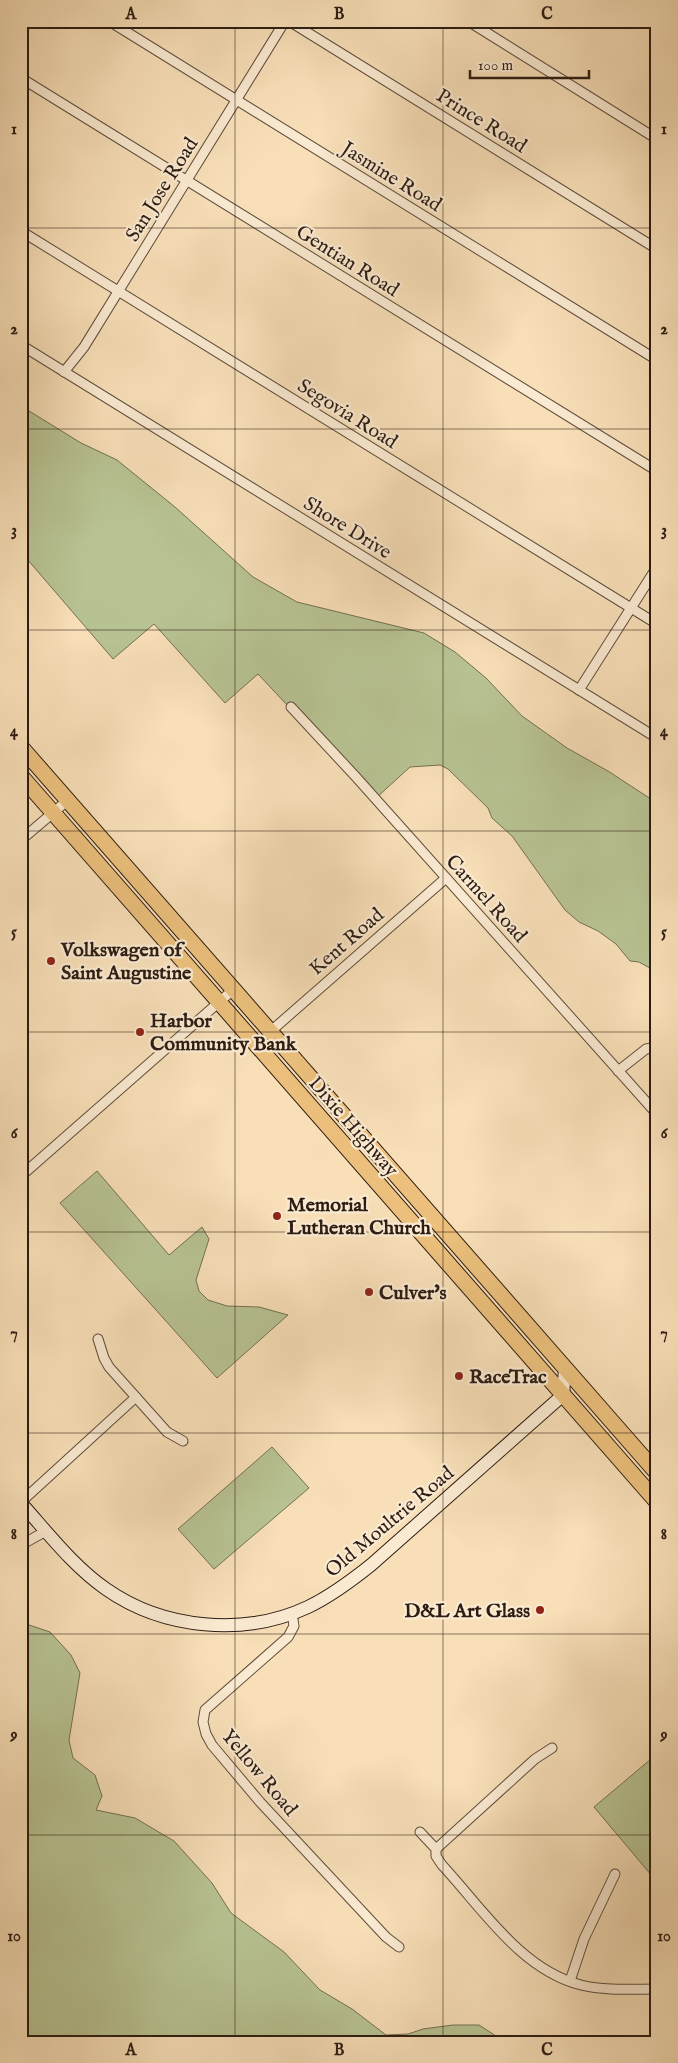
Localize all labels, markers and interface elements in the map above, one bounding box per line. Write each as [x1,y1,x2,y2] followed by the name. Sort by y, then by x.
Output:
[125,5,138,25] text: A
[334,5,345,25] text: B
[541,5,553,25] text: C
[470,48,589,80] scale bar
[478,56,514,75] text: 100 m
[431,84,531,159] street label: Prince Road
[11,120,17,140] text: 1
[661,120,667,140] text: 1
[120,133,204,247] street label: San Jose Road
[335,136,446,218] street label: Jasmine Road
[291,220,404,303] street label: Gentian Road
[10,320,18,340] text: 2
[660,320,668,340] text: 2
[293,374,402,455] street label: Segovia Road
[299,491,396,565] street label: Shore Drive
[11,521,17,541] text: 3
[661,521,667,541] text: 3
[10,722,19,742] text: 4
[660,722,669,742] text: 4
[440,850,532,948] street label: Carmel Road
[305,903,390,981] street label: Kent Road
[11,923,17,943] text: 5
[661,923,667,943] text: 5
[60,938,192,986] place label: Volkswagen of Saint Augustine
[45,955,57,967] marker: Volkswagen of Saint Augustine
[150,1009,298,1057] place label: Harbor Community Bank
[134,1026,146,1038] marker: Harbor Community Bank
[302,1072,403,1183] street label: Dixie Highway
[11,1124,19,1144] text: 6
[661,1124,669,1144] text: 6
[287,1193,431,1241] place label: Memorial Lutheran Church
[271,1210,283,1222] marker: Memorial Lutheran Church
[379,1281,447,1306] place label: Culver's
[363,1286,375,1298] marker: Culver's
[10,1324,18,1344] text: 7
[660,1324,668,1344] text: 7
[469,1365,547,1390] place label: RaceTrac
[453,1370,465,1382] marker: RaceTrac
[321,1461,460,1583] street label: Old Moultrie Road
[11,1525,17,1545] text: 8
[661,1525,667,1545] text: 8
[404,1599,530,1624] place label: D&L Art Glass
[534,1604,546,1616] marker: D&L Art Glass
[215,1724,303,1822] street label: Yellow Road
[10,1726,18,1746] text: 9
[660,1726,668,1746] text: 9
[7,1927,21,1947] text: 10
[657,1927,671,1947] text: 10
[125,2041,138,2061] text: A
[334,2041,345,2061] text: B
[541,2041,553,2061] text: C

